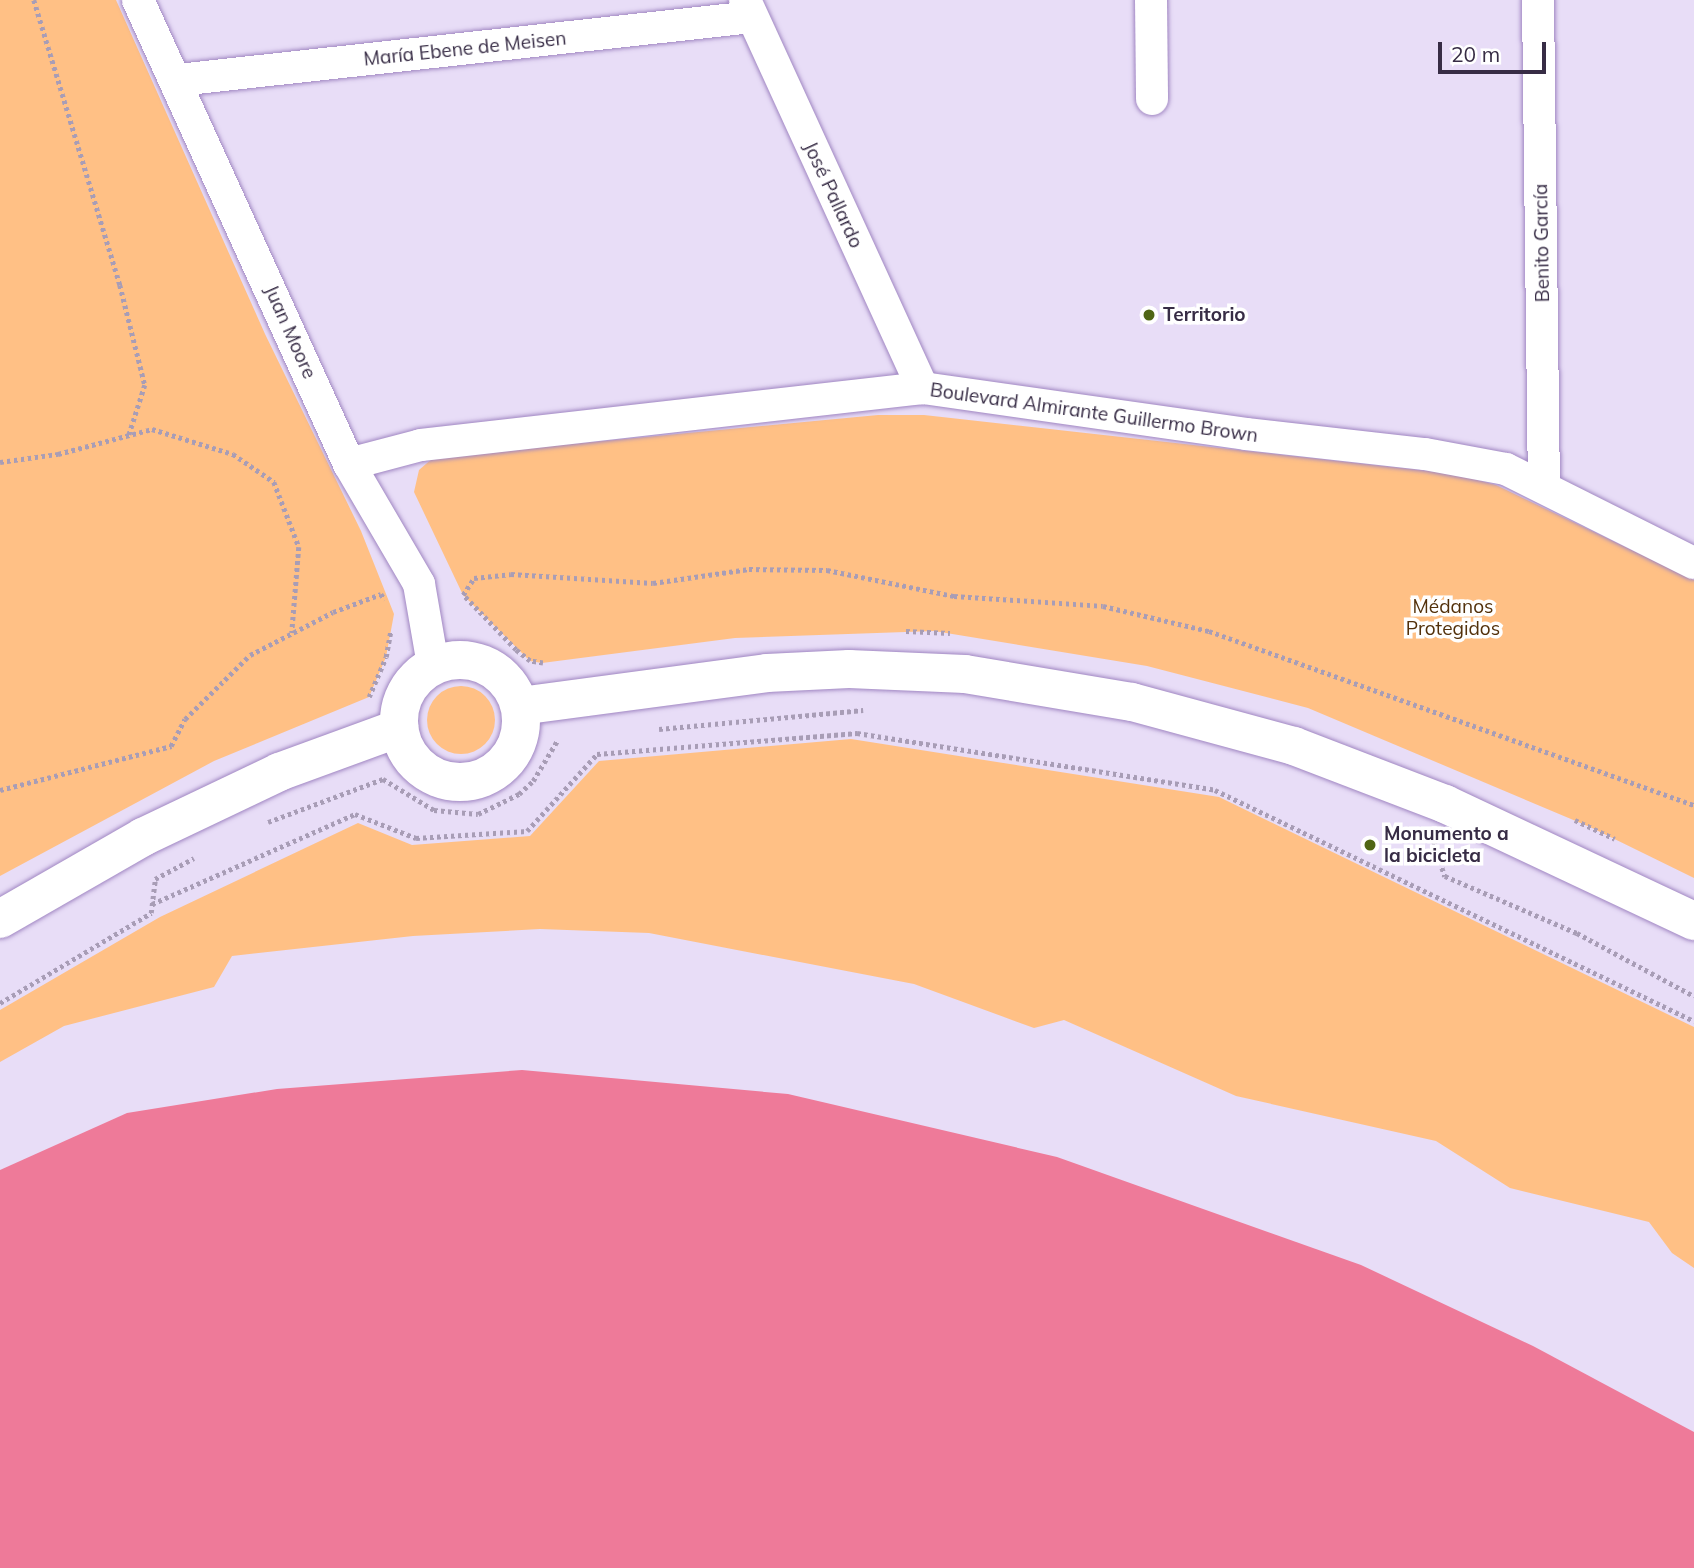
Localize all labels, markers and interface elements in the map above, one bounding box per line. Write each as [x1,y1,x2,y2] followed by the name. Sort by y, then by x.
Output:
[363,27,567,71] street label: María Ebene de Meisen
[1442,28,1550,72] scale bar
[1451,41,1500,67] text: 20 m
[798,138,868,252] street label: José Pallardo
[1530,183,1554,303] street label: Benito García
[259,282,321,382] street label: Juan Moore
[1163,304,1246,326] place label: Territorio
[1141,307,1157,323] marker: Territorio
[929,379,1259,447] street label: Boulevard Almirante Guillermo Brown
[1406,596,1500,640] park label: Médanos Protegidos
[1384,823,1509,867] place label: Monumento a la bicicleta
[1362,837,1378,853] marker: Monumento a la bicicleta

